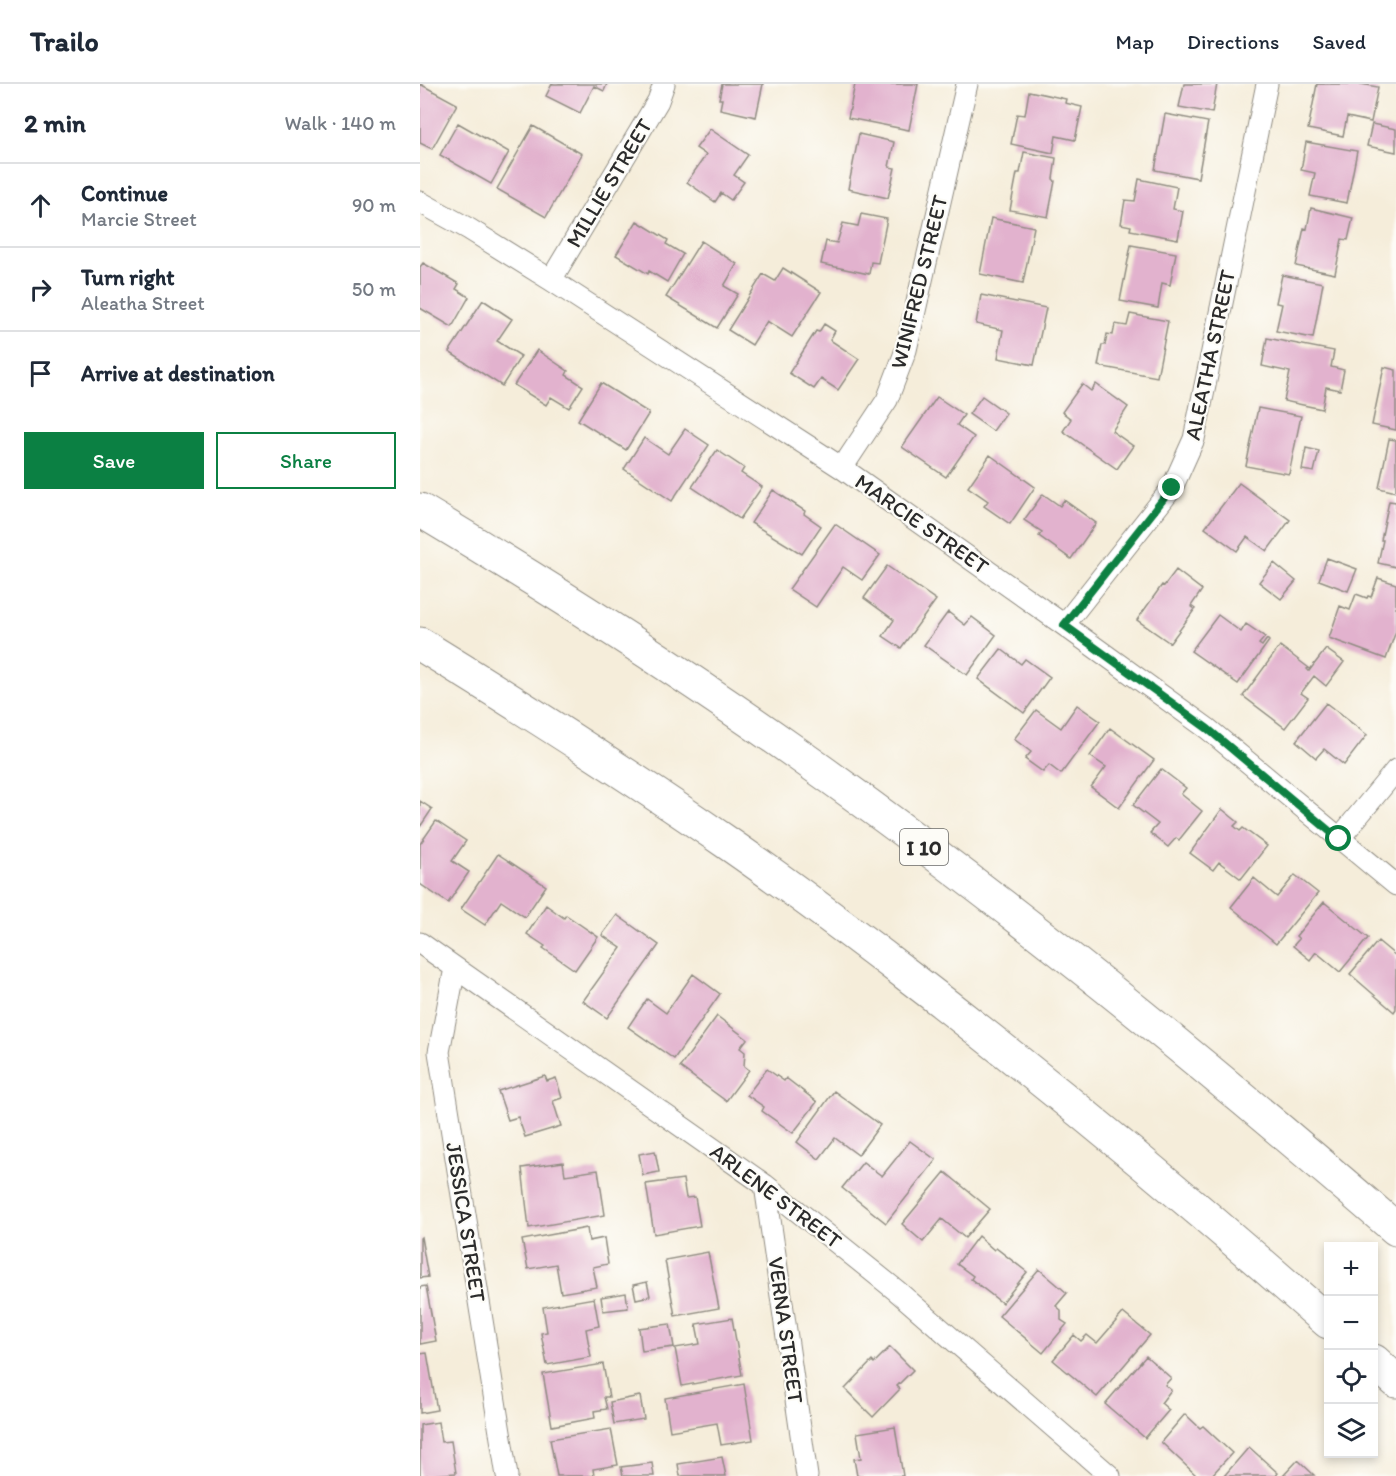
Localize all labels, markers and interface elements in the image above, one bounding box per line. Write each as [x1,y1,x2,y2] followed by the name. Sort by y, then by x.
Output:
[30,24,99,58] text: Trailo
[1116,29,1154,54] text: Map
[1187,29,1279,54] text: Directions
[1312,29,1366,54] text: Saved
[24,107,86,139] text: 2 min
[285,111,396,135] text: Walk · 140 m
[560,113,658,252] street label: MILLIE STREET
[81,180,168,207] text: Continue
[24,189,57,222] icon: ahead
[884,192,954,372] street label: WINIFRED STREET
[352,193,396,217] text: 90 m
[81,207,197,231] text: Marcie Street
[81,264,175,291] text: Turn right
[1179,267,1241,443] street label: ALEATHA STREET
[24,273,57,306] icon: right
[352,277,396,301] text: 50 m
[81,291,205,315] text: Aleatha Street
[24,357,57,390] icon: arrive
[81,360,275,387] text: Arrive at destination
[24,432,204,489] button: Save
[216,432,396,489] button: Share
[850,468,995,580] street label: MARCIE STREET
[1158,474,1184,500] route end
[1325,825,1351,851] route start
[900,829,948,865] road number: I 10
[705,1138,848,1255] street label: ARLENE STREET
[440,1140,492,1304] street label: JESSICA STREET
[1324,1242,1378,1458] map controls
[1324,1242,1378,1296] button: +
[762,1255,810,1406] street label: VERNA STREET
[1324,1296,1378,1350] button: −
[1324,1350,1378,1404] button: locate
[1324,1404,1378,1458] button: layers

